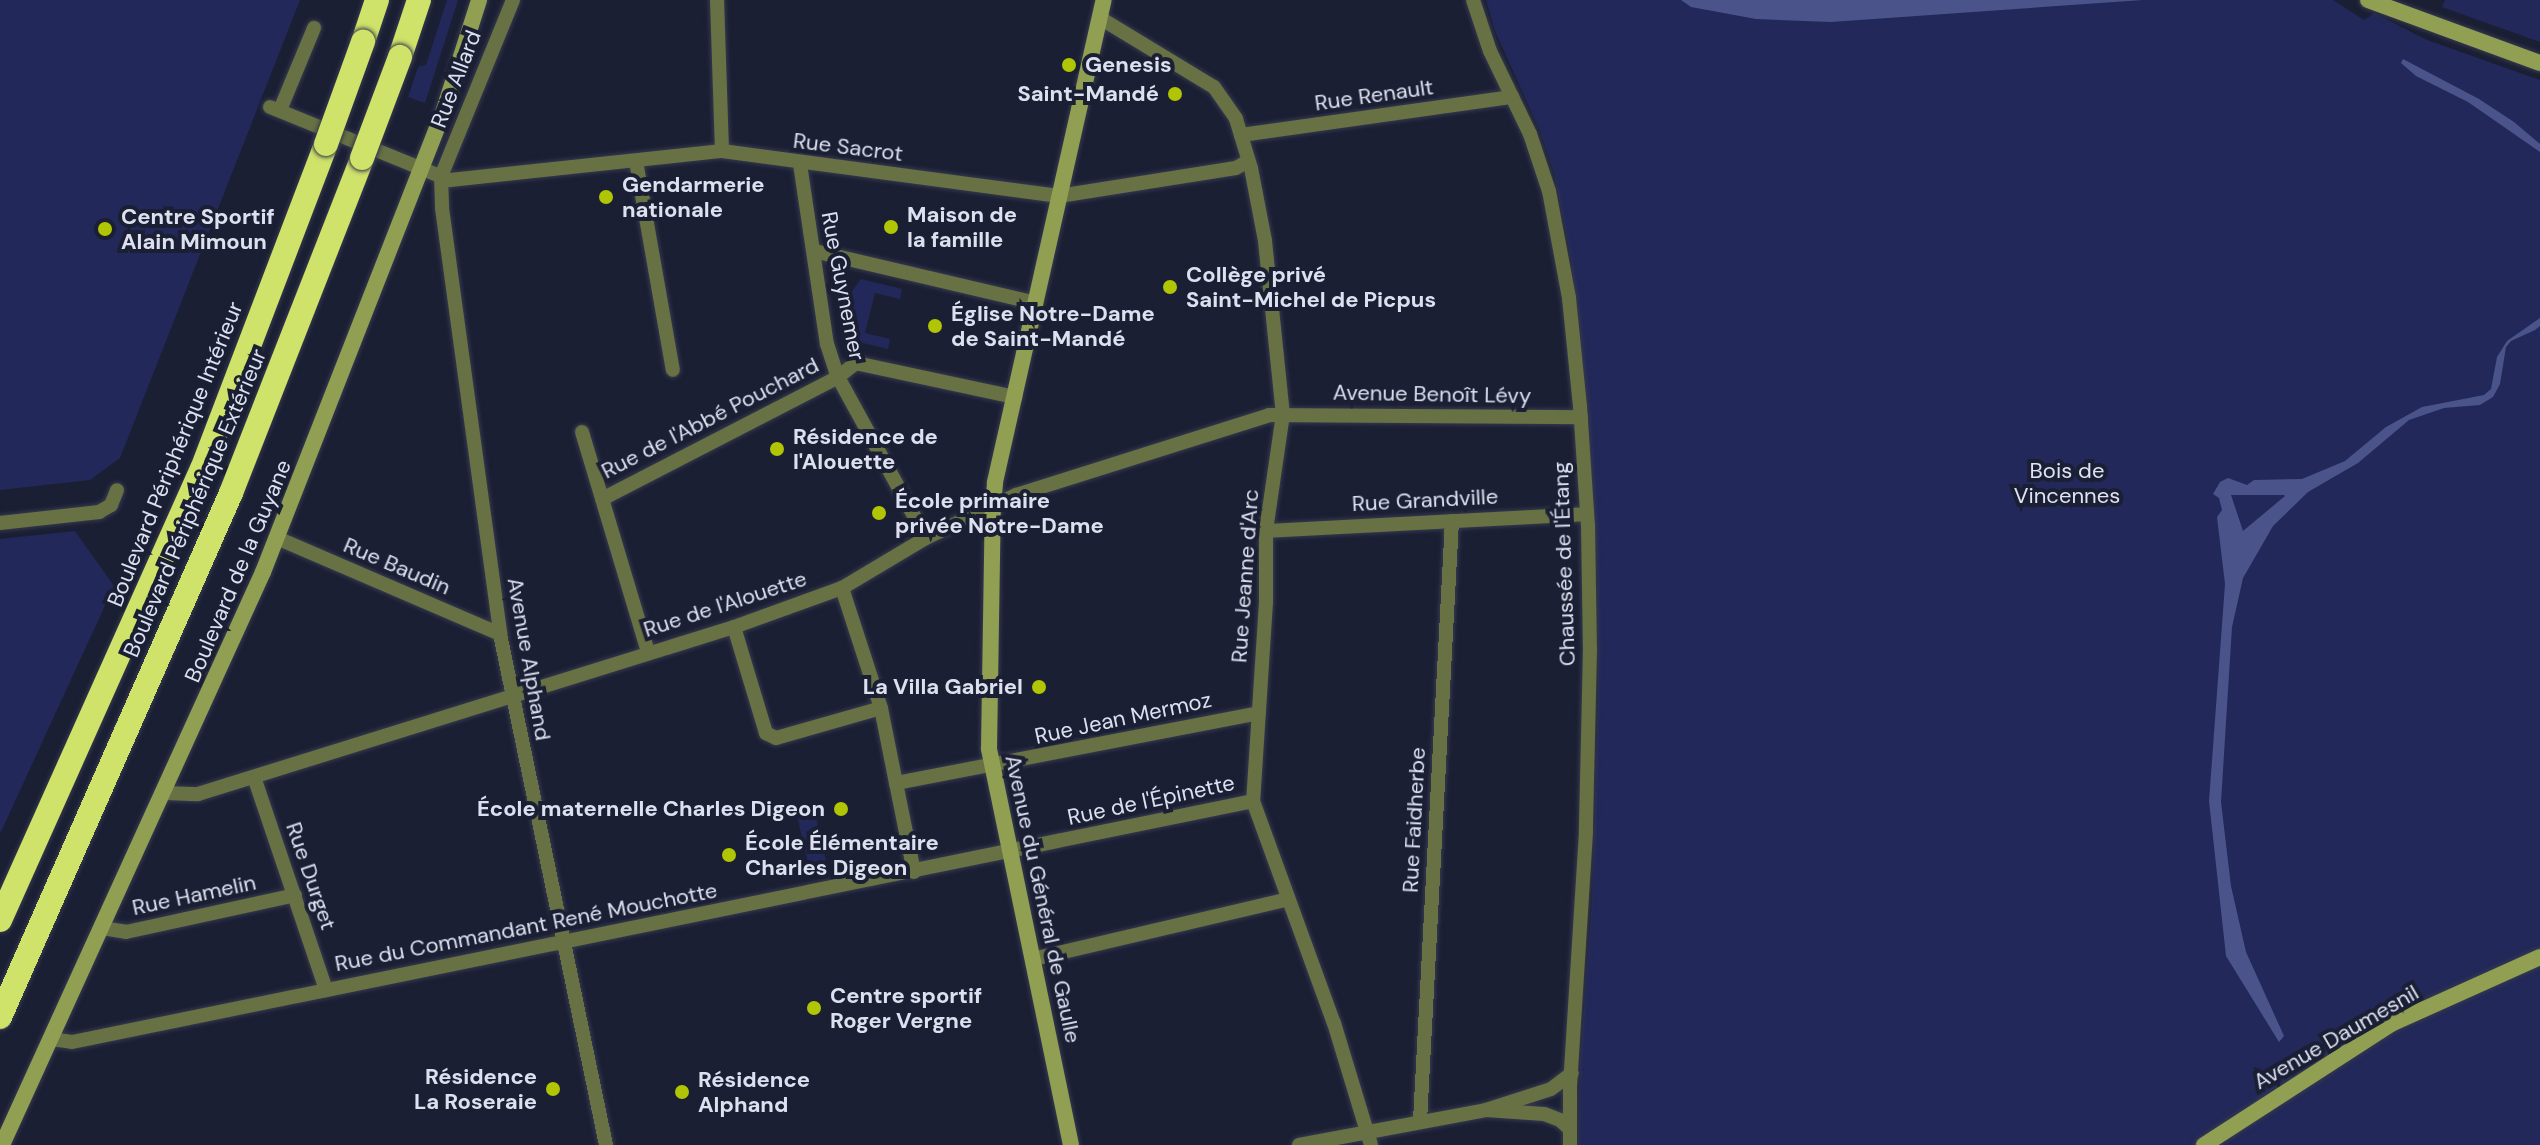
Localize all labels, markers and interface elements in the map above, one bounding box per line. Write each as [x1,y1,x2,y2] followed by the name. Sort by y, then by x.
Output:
[425,27,487,131] street label: Rue Allard
[1085,52,1172,78] place label: Genesis
[1060,56,1078,74] marker: Genesis
[1313,74,1435,116] street label: Rue Renault
[1017,81,1159,107] place label: Saint-Mandé
[1166,85,1184,103] marker: Saint-Mandé
[792,127,904,167] street label: Rue Sacrot
[622,171,764,222] place label: Gendarmerie nationale
[597,188,615,206] marker: Gendarmerie nationale
[907,201,1017,252] place label: Maison de la famille
[121,203,275,254] place label: Centre Sportif Alain Mimoun
[816,209,870,363] street label: Rue Guynemer
[882,218,900,236] marker: Maison de la famille
[96,220,114,238] marker: Centre Sportif Alain Mimoun
[1186,261,1436,312] place label: Collège privé Saint-Michel de Picpus
[1161,278,1179,296] marker: Collège privé Saint-Michel de Picpus
[102,298,248,610] street label: Boulevard Périphérique Intérieur
[951,300,1155,352] place label: Église Notre-Dame de Saint-Mandé
[926,317,944,335] marker: Église Notre-Dame de Saint-Mandé
[118,345,272,661] street label: Boulevard Périphérique Extérieur
[597,352,823,484] street label: Rue de l'Abbé Pouchard
[1333,379,1531,409] street label: Avenue Benoît Lévy
[793,423,938,474] place label: Résidence de l'Alouette
[768,440,786,458] marker: Résidence de l'Alouette
[179,456,297,686] street label: Boulevard de la Guyane
[2014,457,2120,508] park label: Bois de Vincennes
[1547,461,1581,667] street label: Chaussée de l'Étang
[1351,483,1499,517] street label: Rue Grandville
[895,487,1104,538] place label: École primaire privée Notre-Dame
[1226,488,1264,664] street label: Rue Jeanne d'Arc
[870,504,888,522] marker: École primaire privée Notre-Dame
[340,532,454,600] street label: Rue Baudin
[640,565,810,643] street label: Rue de l'Alouette
[502,575,556,743] street label: Avenue Alphand
[863,674,1023,700] place label: La Villa Gabriel
[1030,678,1048,696] marker: La Villa Gabriel
[1032,686,1214,750] street label: Rue Jean Mermoz
[1397,747,1431,893] street label: Rue Faidherbe
[1000,753,1086,1045] street label: Avenue du Général de Gaulle
[1065,769,1237,831] street label: Rue de l'Épinette
[477,796,825,822] place label: École maternelle Charles Digeon
[832,800,850,818] marker: École maternelle Charles Digeon
[280,819,342,933] street label: Rue Durget
[745,829,939,880] place label: École Élémentaire Charles Digeon
[720,846,738,864] marker: École Élémentaire Charles Digeon
[130,869,258,921] street label: Rue Hamelin
[333,877,719,977] street label: Rue du Commandant René Mouchotte
[2249,979,2423,1095] street label: Avenue Daumesnil
[830,982,982,1034] place label: Centre sportif Roger Vergne
[805,999,823,1017] marker: Centre sportif Roger Vergne
[414,1063,537,1114] place label: Résidence La Roseraie
[698,1066,810,1118] place label: Résidence Alphand
[544,1080,562,1098] marker: Résidence La Roseraie
[673,1083,691,1101] marker: Résidence Alphand

